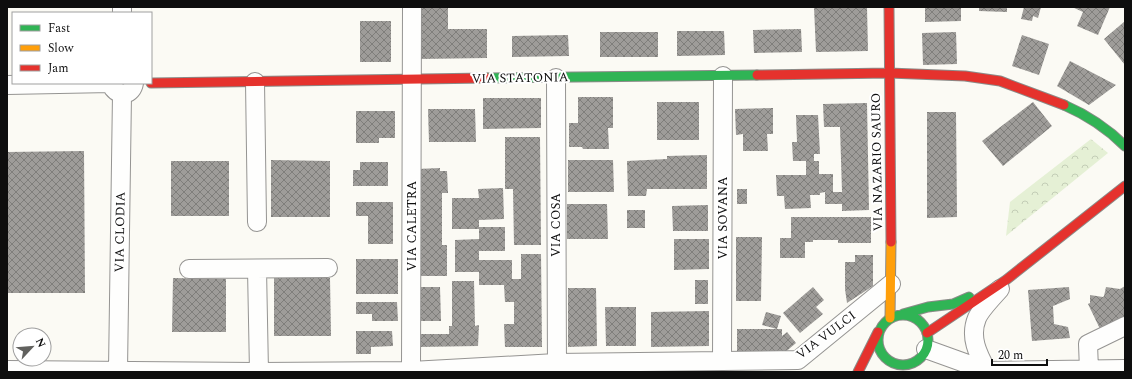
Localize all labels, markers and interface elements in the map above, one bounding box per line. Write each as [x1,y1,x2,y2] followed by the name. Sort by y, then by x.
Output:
[12,12,152,84] legend
[48,19,70,38] text: Fast
[48,39,74,58] text: Slow
[48,59,69,78] text: Jam
[472,67,569,89] street label: VIA STATONIA
[866,93,888,231] street label: VIA NAZARIO SAURO
[713,176,733,259] street label: VIA SOVANA
[402,181,422,271] street label: VIA CALETRA
[109,191,131,273] street label: VIA CLODIA
[546,193,566,257] street label: VIA COSA
[792,306,860,364] street label: VIA VULCI
[12,327,52,367] north arrow
[31,335,50,351] text: N
[992,341,1047,367] scale bar
[998,346,1023,365] text: 20 m

